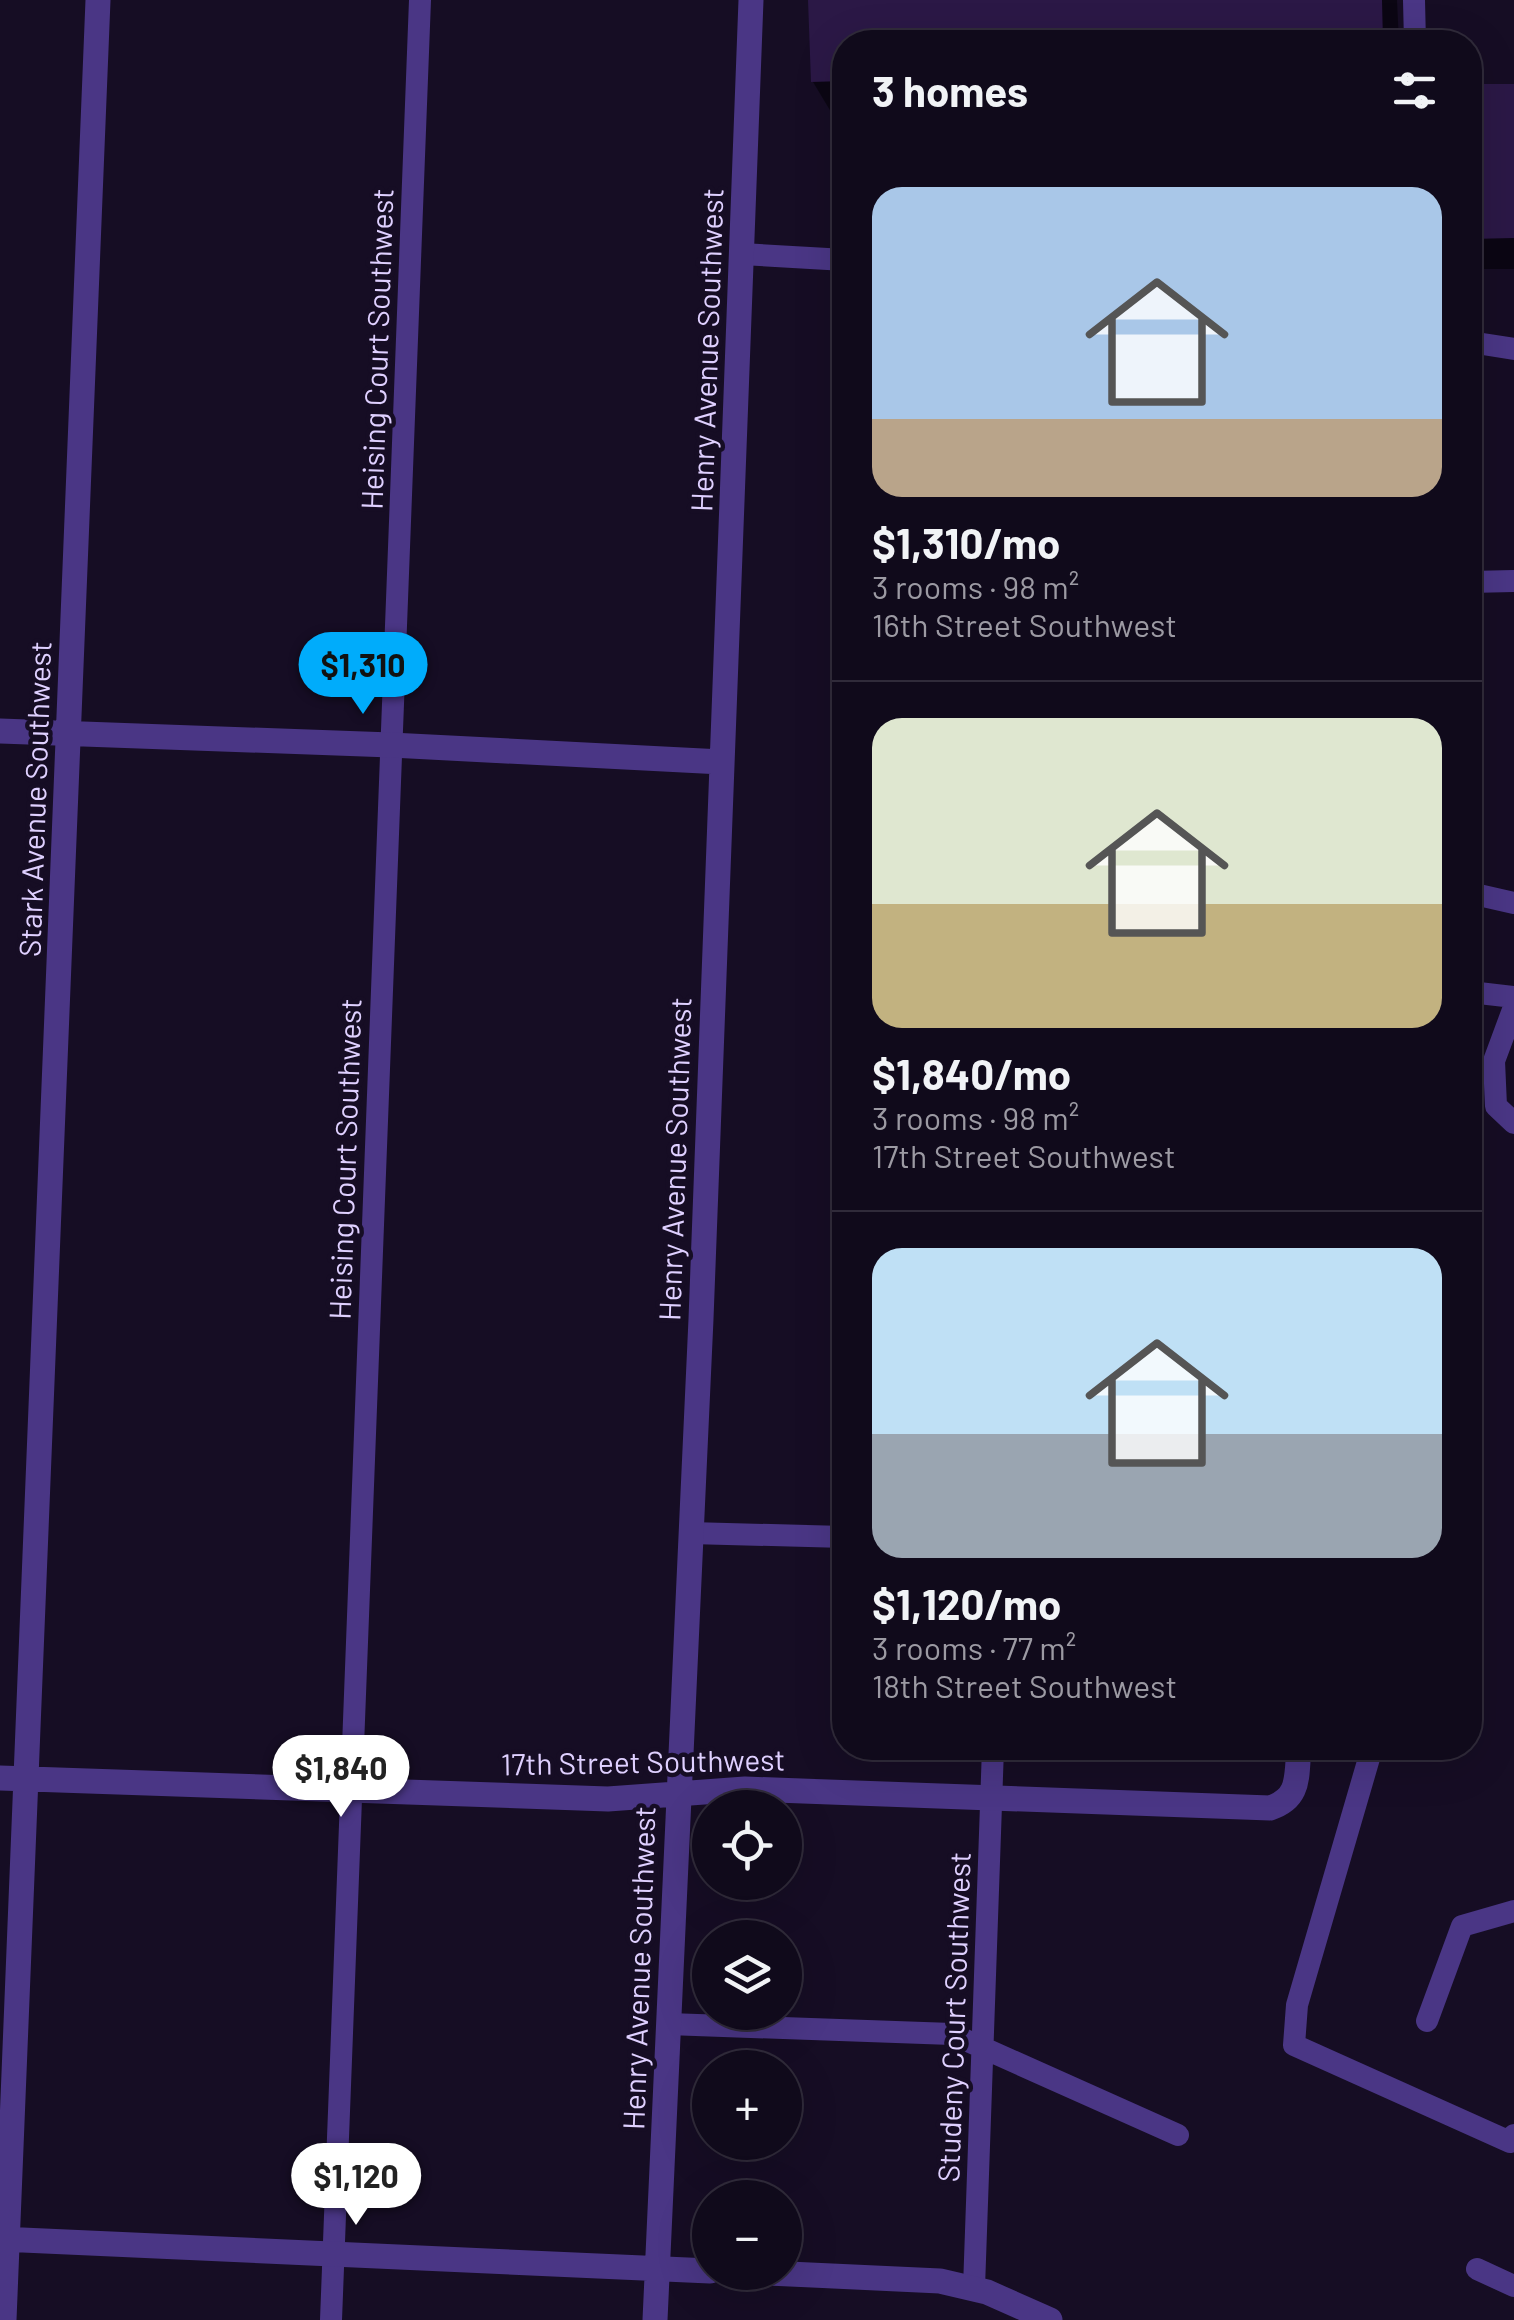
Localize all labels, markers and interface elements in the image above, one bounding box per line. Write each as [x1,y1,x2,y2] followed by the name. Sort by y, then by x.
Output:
[1387,63,1442,118] icon: filters
[872,65,1028,115] text: 3 homes
[352,188,400,510] street label: Heising Court Southwest
[682,188,730,512] street label: Henry Avenue Southwest
[1067,252,1247,432] icon: home
[872,517,1060,567] text: $1,310/mo
[872,567,1079,605] text: 3 rooms · 98 m²
[872,605,1177,643] text: 16th Street Southwest
[282,632,444,717] pin: $1,310
[10,640,58,958] street label: Stark Avenue Southwest
[321,645,405,683] text: $1,310
[1067,783,1247,963] icon: home
[650,997,698,1321] street label: Henry Avenue Southwest
[320,998,368,1320] street label: Heising Court Southwest
[872,1048,1071,1098] text: $1,840/mo
[872,1098,1079,1136] text: 3 rooms · 98 m²
[872,1136,1176,1174] text: 17th Street Southwest
[1067,1313,1247,1493] icon: home
[872,1578,1061,1628] text: $1,120/mo
[872,1628,1076,1666] text: 3 rooms · 77 m²
[872,1666,1177,1704] text: 18th Street Southwest
[260,1735,422,1820] pin: $1,840
[500,1741,786,1781] street label: 17th Street Southwest
[294,1748,388,1786] text: $1,840
[692,1790,802,2290] map controls
[692,1790,802,1900] button: locate
[614,1806,662,2130] street label: Henry Avenue Southwest
[929,1851,977,2183] street label: Studeny Court Southwest
[692,1920,802,2030] button: layers
[692,2050,802,2160] button: +
[275,2143,437,2228] pin: $1,120
[313,2156,399,2194] text: $1,120
[692,2180,802,2290] button: −

